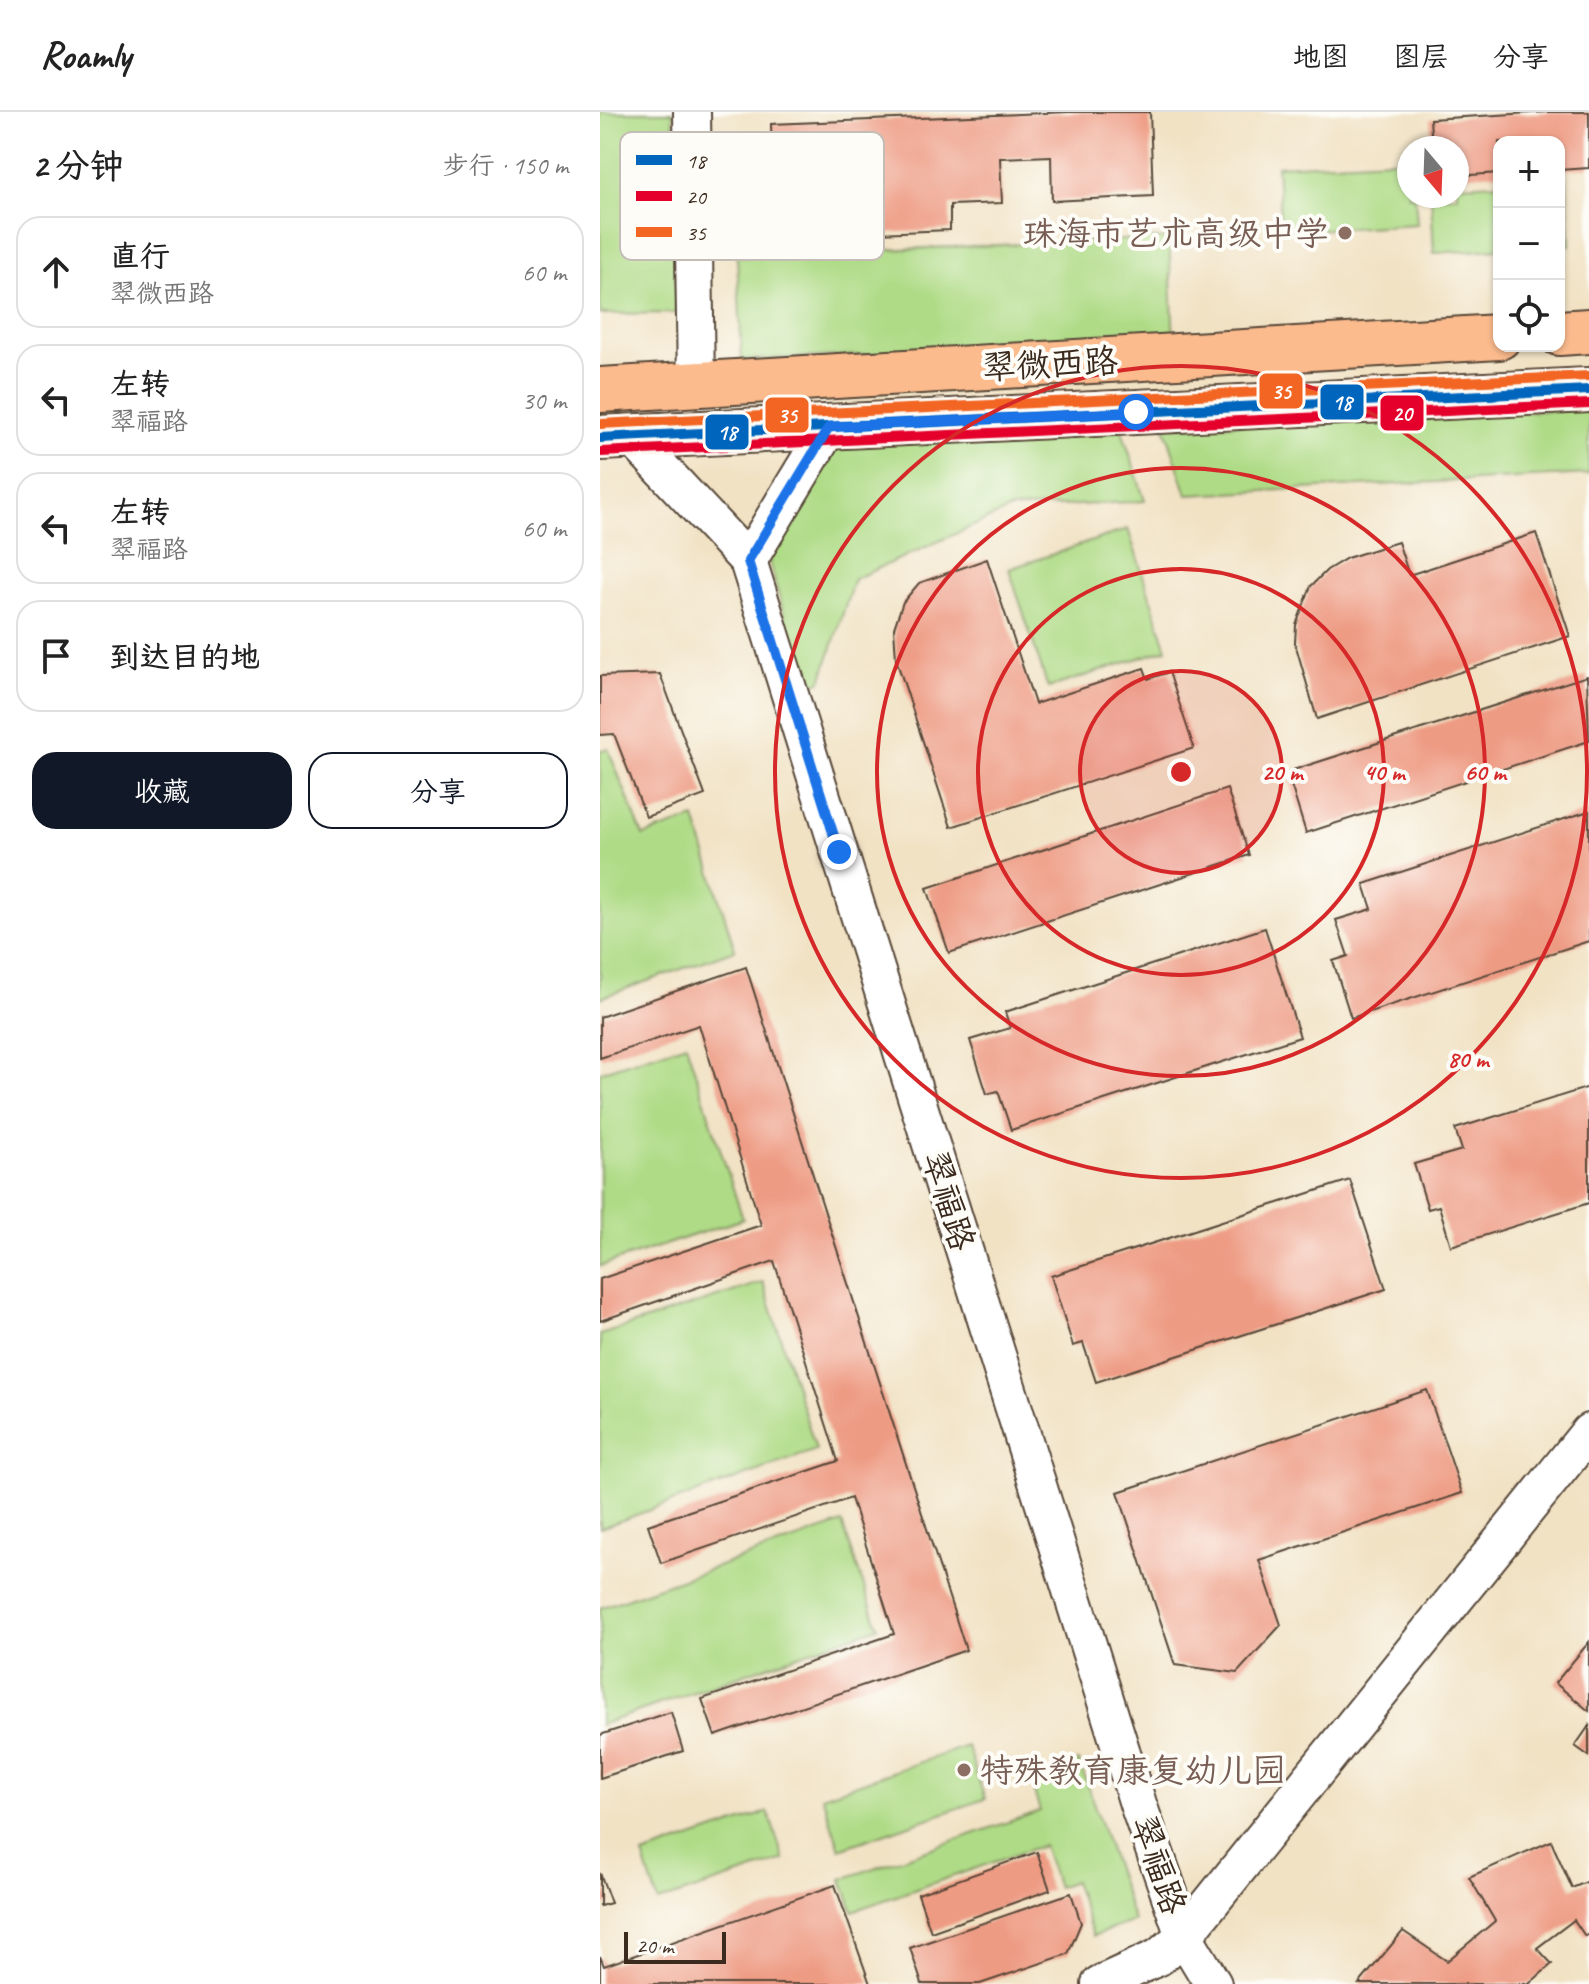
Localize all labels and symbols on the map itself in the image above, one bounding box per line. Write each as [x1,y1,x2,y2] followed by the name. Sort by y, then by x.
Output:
[620,132,884,260] legend
[1397,136,1469,208] north arrow
[686,147,708,175] text: 18
[686,183,708,211] text: 20
[1023,212,1329,255] place label: 珠海市艺术高级中学
[686,219,707,247] text: 35
[1336,224,1354,242] marker: 珠海市艺术高级中学
[981,339,1119,389] street label: 翠微西路
[1258,372,1304,410] line badge: 35
[1271,378,1293,406] text: 35
[1319,383,1365,421] line badge: 18
[1332,389,1355,417] text: 18
[1118,394,1154,430] route start
[1379,394,1425,432] line badge: 20
[764,396,810,434] line badge: 35
[1392,400,1414,428] text: 20
[777,402,799,430] text: 35
[704,413,750,451] line badge: 18
[717,419,740,447] text: 18
[1261,757,1305,787] text: 20 m
[1363,757,1407,787] text: 40 m
[1464,757,1508,787] text: 60 m
[1167,758,1195,786] centre of rings
[821,834,857,870] route end
[1447,1044,1491,1074] text: 80 m
[914,1146,984,1256] street label: 翠福路
[980,1749,1286,1792] place label: 特殊教育康复幼儿园
[955,1761,973,1779] marker: 特殊教育康复幼儿园
[1122,1810,1196,1920] street label: 翠福路
[624,1928,726,1964] scale bar

